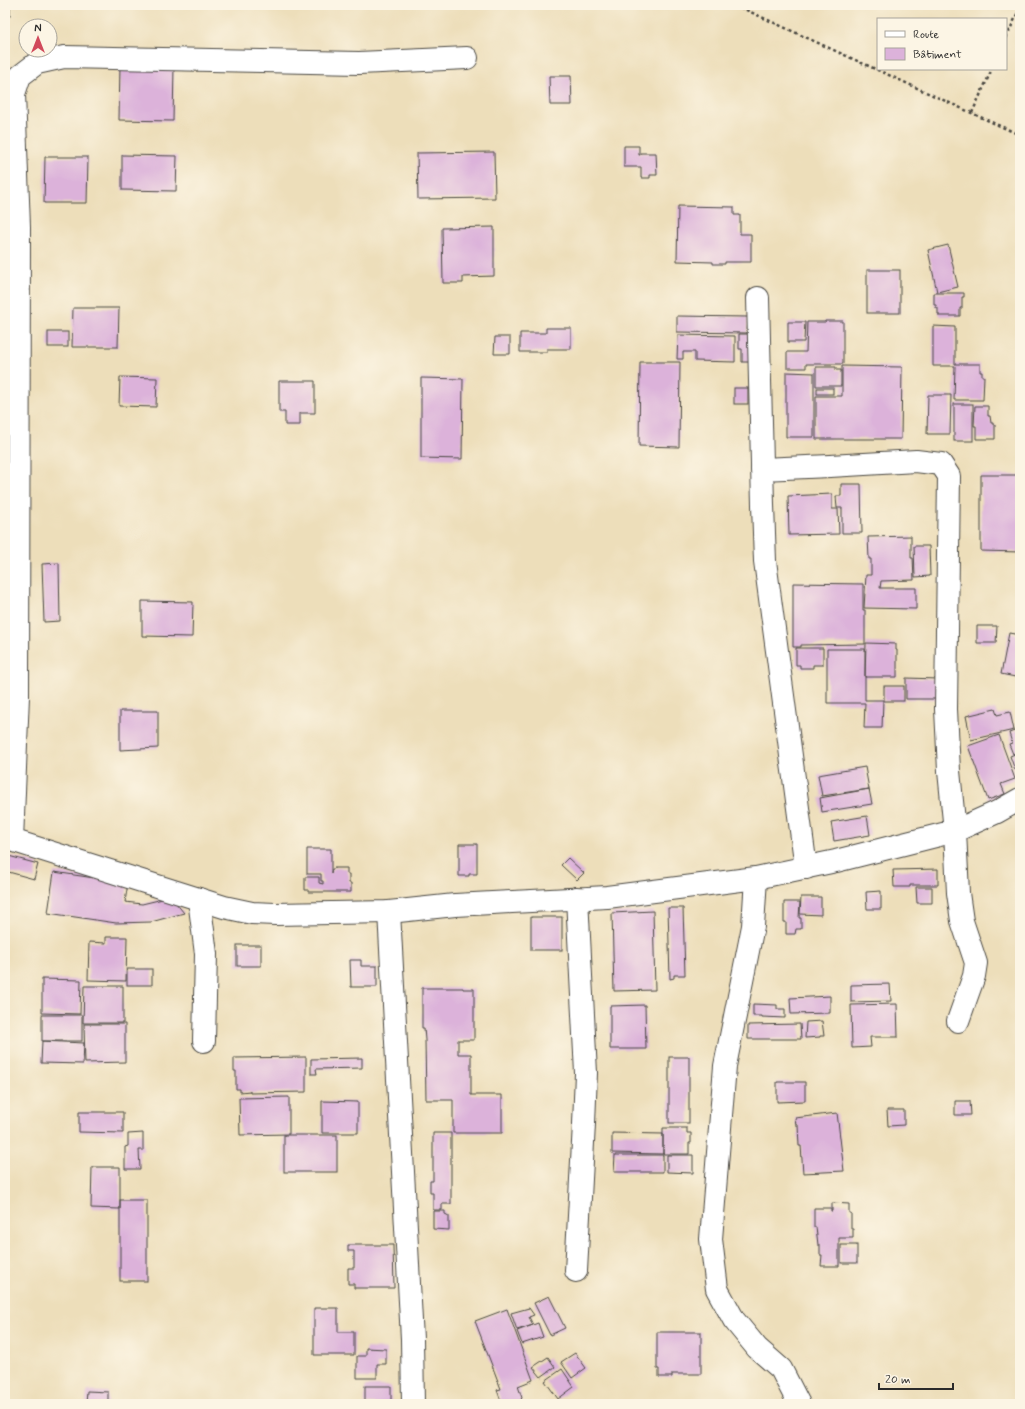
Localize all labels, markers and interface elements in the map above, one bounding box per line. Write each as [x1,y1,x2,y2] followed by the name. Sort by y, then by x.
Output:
[18,18,58,58] north arrow
[877,18,1007,70] legend
[34,22,42,36] text: N
[913,27,939,43] text: Route
[913,47,962,63] text: Bâtiment
[879,1365,953,1391] scale bar
[885,1372,911,1388] text: 20 m

